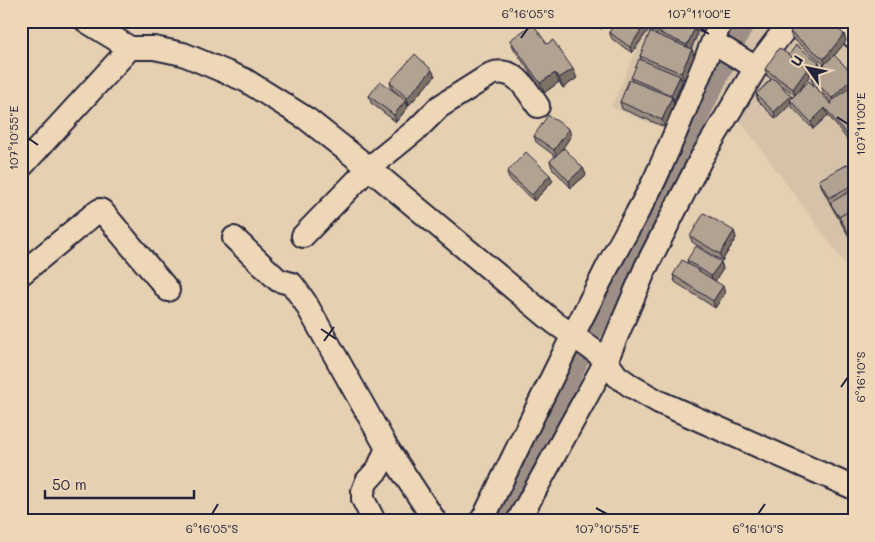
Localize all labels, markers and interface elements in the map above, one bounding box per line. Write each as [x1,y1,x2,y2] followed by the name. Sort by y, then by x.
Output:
[502,5,555,21] text: 6°16'05"S
[667,5,731,21] text: 107°11'00"E
[782,42,832,92] north arrow
[786,51,807,70] text: U
[852,92,868,156] text: 107°11'00"E
[5,106,21,170] text: 107°10'55"E
[852,351,868,402] text: 6°16'10"S
[45,467,194,499] scale bar
[52,474,87,494] text: 50 m
[186,520,239,536] text: 6°16'05"S
[575,520,639,536] text: 107°10'55"E
[733,520,784,536] text: 6°16'10"S

